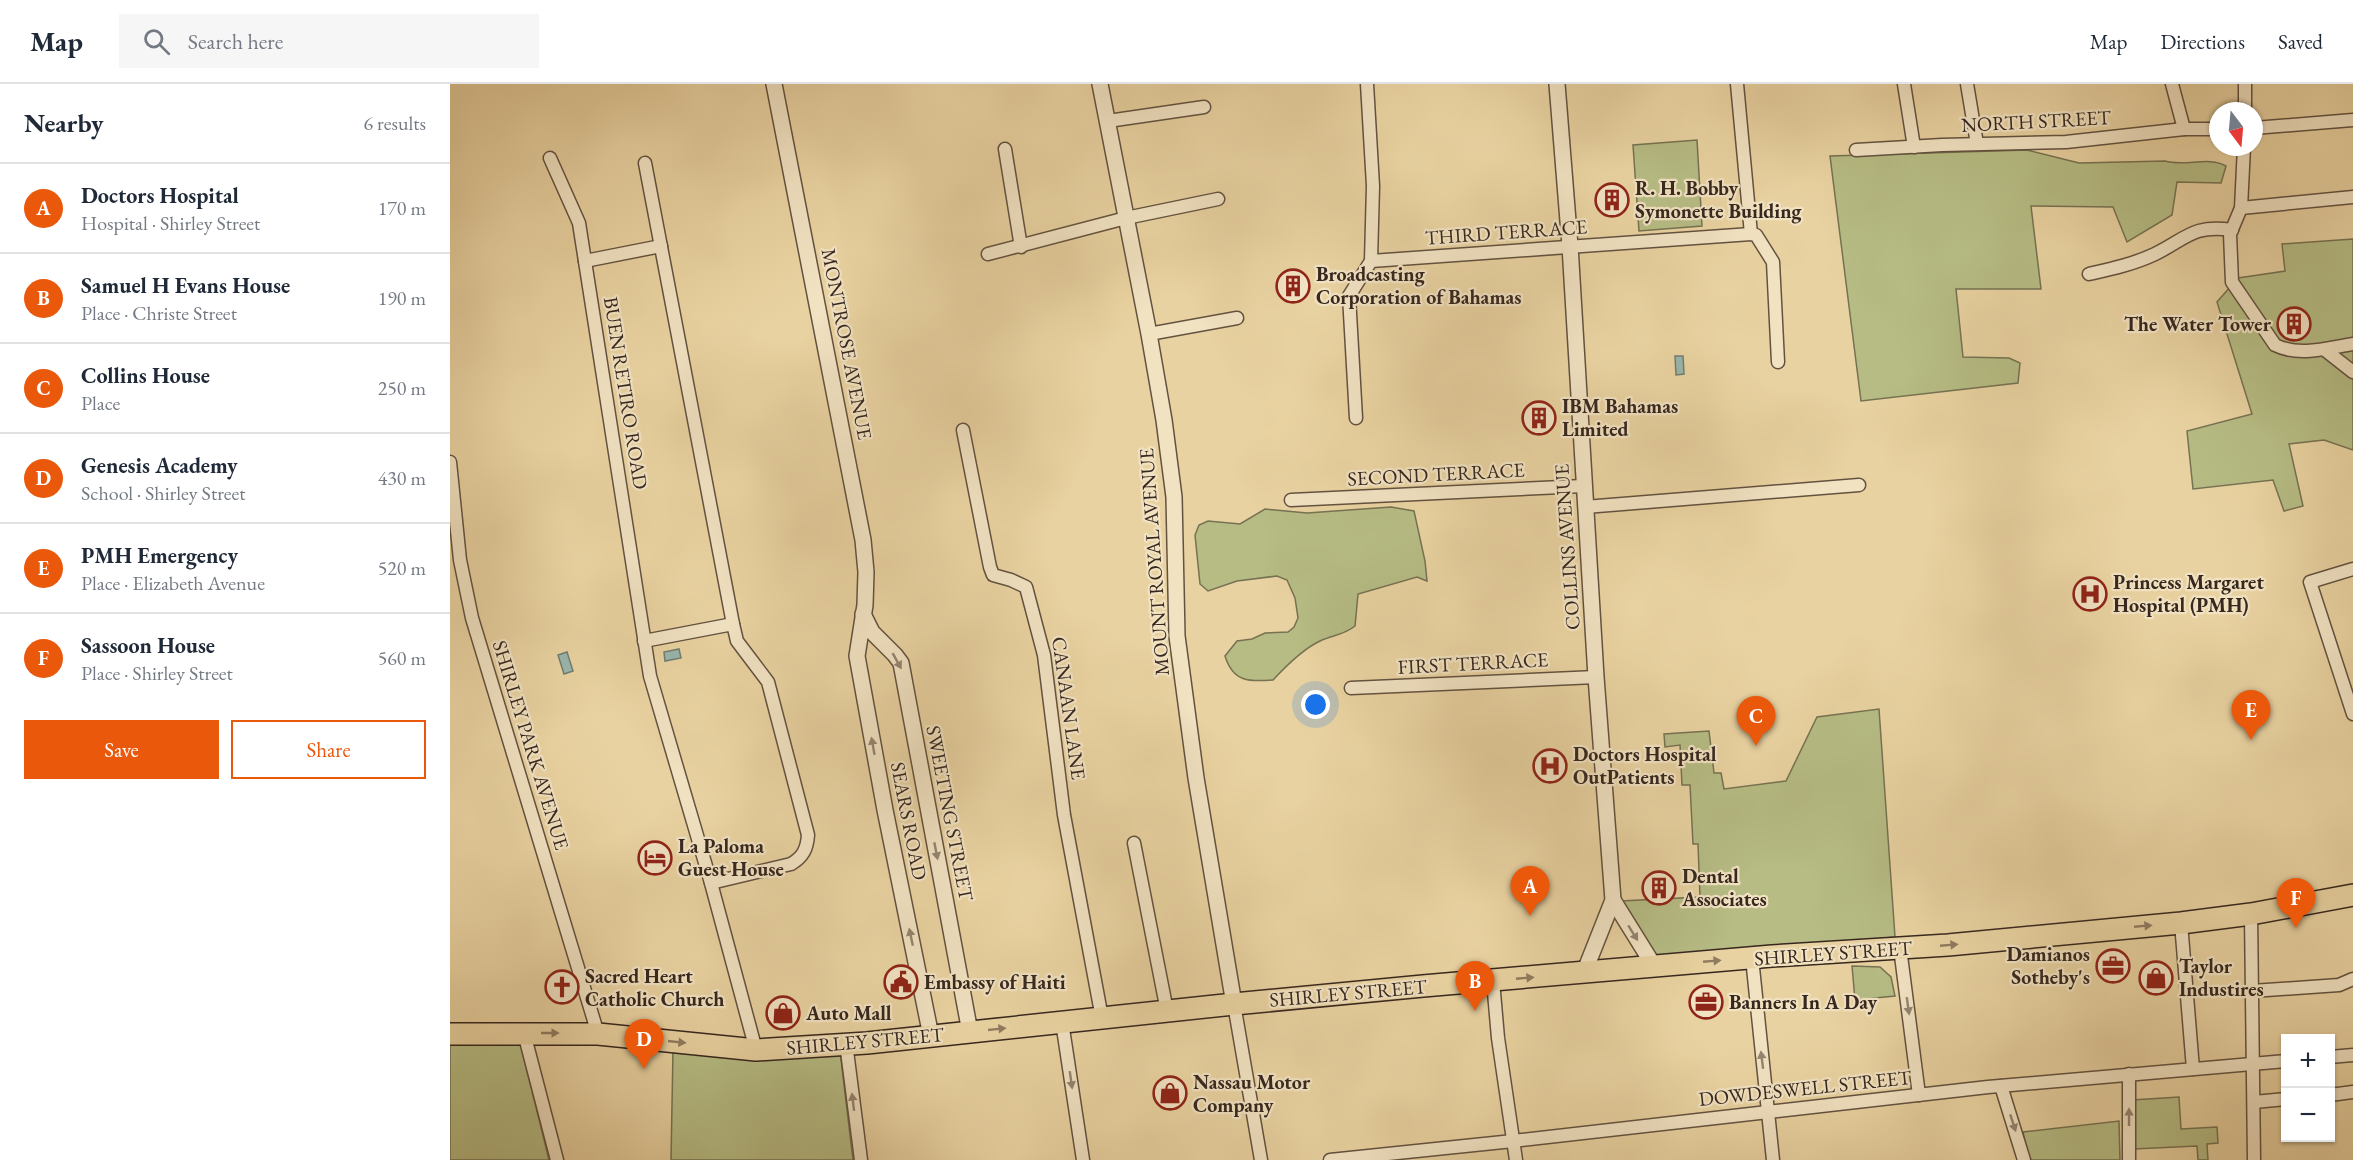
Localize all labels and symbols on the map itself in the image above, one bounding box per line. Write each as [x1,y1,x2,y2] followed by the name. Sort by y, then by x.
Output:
[2209,102,2263,156] north arrow
[1960,104,2112,138] street label: NORTH STREET
[1635,175,1803,224] place label: R. H. Bobby Symonette Building
[1594,182,1630,218] building icon: R. H. Bobby Symonette Building
[1424,213,1588,251] street label: THIRD TERRACE
[816,246,878,442] street label: MONTROSE AVENUE
[1316,261,1521,310] place label: Broadcasting Corporation of Bahamas
[1275,268,1311,304] building icon: Broadcasting Corporation of Bahamas
[598,295,654,491] street label: BUEN RETIRO ROAD
[2276,306,2312,342] building icon: The Water Tower
[2124,311,2272,337] place label: The Water Tower
[1562,393,1678,442] place label: IBM Bahamas Limited
[1521,400,1557,436] building icon: IBM Bahamas Limited
[1133,447,1175,677] street label: MOUNT ROYAL AVENUE
[1347,456,1525,492] street label: SECOND TERRACE
[1548,463,1586,631] street label: COLLINS AVENUE
[2113,569,2264,618] place label: Princess Margaret Hospital (PMH)
[2072,576,2108,612] hospital icon: Princess Margaret Hospital (PMH)
[1046,635,1092,781] street label: CANAAN LANE
[487,637,575,853] street label: SHIRLEY PARK AVENUE
[1397,646,1549,680] street label: FIRST TERRACE
[891,652,902,669] one-way arrow
[1301,690,1330,719] your location
[2232,690,2270,740] pin: E
[1736,696,1776,746] pin: C
[920,723,980,903] street label: SWEETING STREET
[868,736,877,755] one-way arrow
[1573,741,1717,790] place label: Doctors Hospital OutPatients
[1532,748,1568,784] hospital icon: Doctors Hospital OutPatients
[885,760,933,882] street label: SEARS ROAD
[678,833,784,882] place label: La Paloma Guest House
[637,840,673,876] hotel icon: La Paloma Guest House
[932,841,941,860] one-way arrow
[1681,863,1767,912] place label: Dental Associates
[1510,866,1550,916] pin: A
[1641,870,1677,906] building icon: Dental Associates
[2276,878,2316,928] pin: F
[2133,921,2152,931] one-way arrow
[1628,925,1639,941] one-way arrow
[906,928,915,947] one-way arrow
[1753,934,1913,971] street label: SHIRLEY STREET
[1939,940,1958,950] one-way arrow
[2007,941,2090,990] place label: Damianos Sotheby's
[2095,948,2131,984] office icon: Damianos Sotheby's
[2179,953,2264,1002] place label: Taylor Industires
[1703,956,1722,966] one-way arrow
[2138,960,2174,996] shop icon: Taylor Industires
[1456,962,1494,1011] pin: B
[585,963,724,1012] place label: Sacred Heart Catholic Church
[883,964,919,1000] public building icon: Embassy of Haiti
[544,969,580,1005] church icon: Sacred Heart Catholic Church
[924,969,1066,995] place label: Embassy of Haiti
[1268,973,1428,1013] street label: SHIRLEY STREET
[1516,973,1535,983] one-way arrow
[1688,984,1724,1020] office icon: Banners In A Day
[1729,989,1878,1015] place label: Banners In A Day
[765,995,801,1031] shop icon: Auto Mall
[1903,997,1912,1016] one-way arrow
[805,1000,892,1026] place label: Auto Mall
[624,1020,664,1069] pin: D
[785,1021,945,1061] street label: SHIRLEY STREET
[987,1024,1006,1034] one-way arrow
[541,1028,560,1038] one-way arrow
[668,1037,687,1047] one-way arrow
[1757,1051,1767,1070] one-way arrow
[1697,1064,1913,1112] street label: DOWDESWELL STREET
[1193,1069,1311,1118] place label: Nassau Motor Company
[1066,1071,1075,1090] one-way arrow
[1152,1075,1188,1111] shop icon: Nassau Motor Company
[849,1092,858,1111] one-way arrow
[2124,1108,2134,1127] one-way arrow
[2009,1114,2018,1132] one-way arrow

